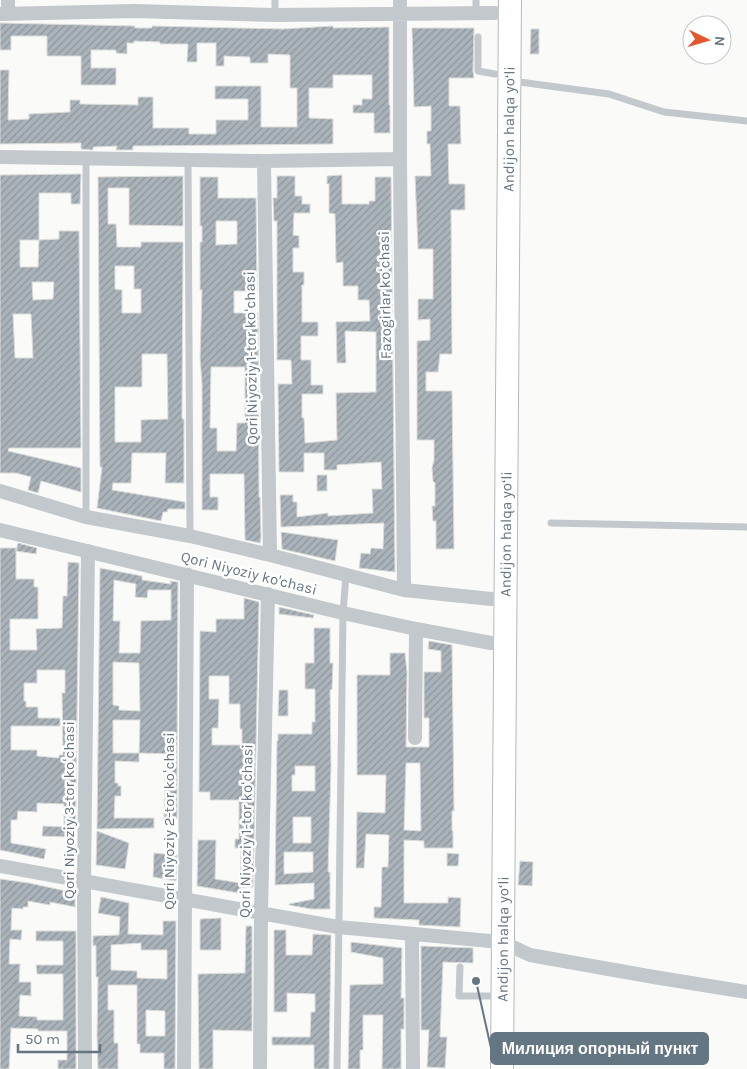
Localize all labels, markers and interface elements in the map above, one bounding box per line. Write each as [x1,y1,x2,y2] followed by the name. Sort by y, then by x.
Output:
[682,15,732,65] north arrow
[711,35,728,47] text: N
[500,66,519,192] street label: Andijon halqa yo‘li
[375,231,395,359] street label: Fazogirlar koʻchasi
[240,271,262,445] street label: Qori Niyoziy 1-tor koʻchasi
[497,471,515,597] street label: Andijon halqa yo‘li
[179,547,319,599] street label: Qori Niyoziy ko'chasi
[60,721,78,899] street label: Qori Niyoziy 3-tor koʻchasi
[160,732,178,910] street label: Qori Niyoziy 2-tor koʻchasi
[235,744,257,918] street label: Qori Niyoziy 1-tor koʻchasi
[494,876,512,1002] street label: Andijon halqa yo‘li
[18,1022,100,1054] scale bar
[25,1030,60,1048] text: 50 m
[491,1033,708,1064] callout: Милиция опорный пункт
[502,1039,698,1058] text: Милиция опорный пункт

